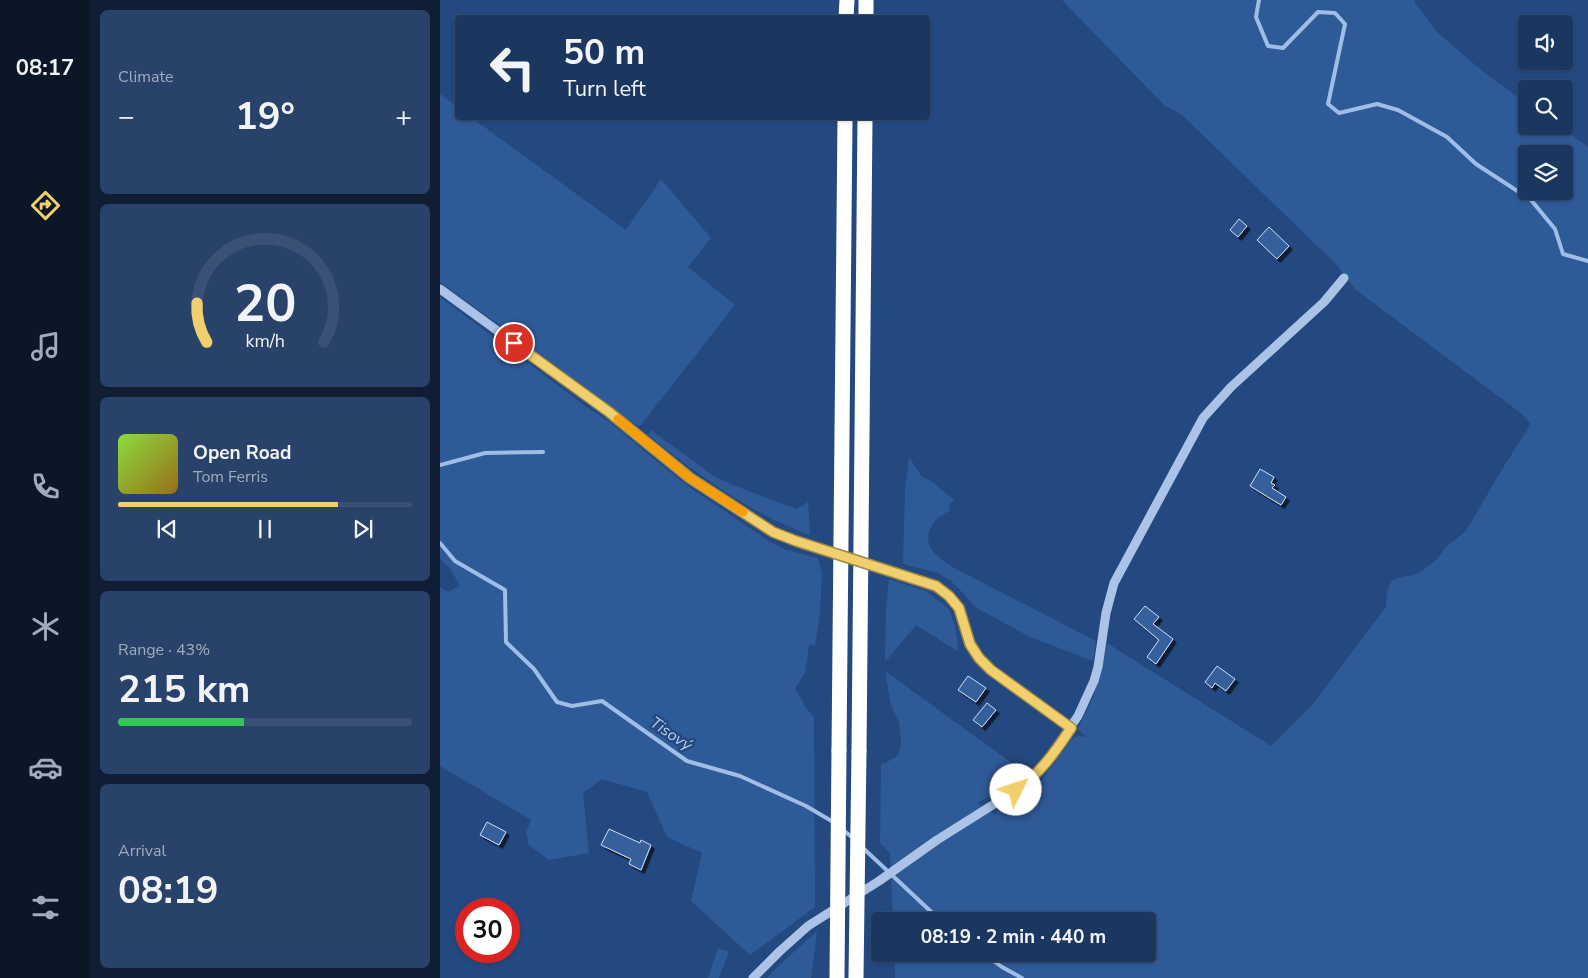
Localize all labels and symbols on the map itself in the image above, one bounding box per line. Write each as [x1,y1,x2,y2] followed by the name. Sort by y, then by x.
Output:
[493,322,535,364] pin
[646,712,697,757] water label: Tisový
[989,763,1041,815] position arrow
[455,898,520,963] speed limit sign: 30

